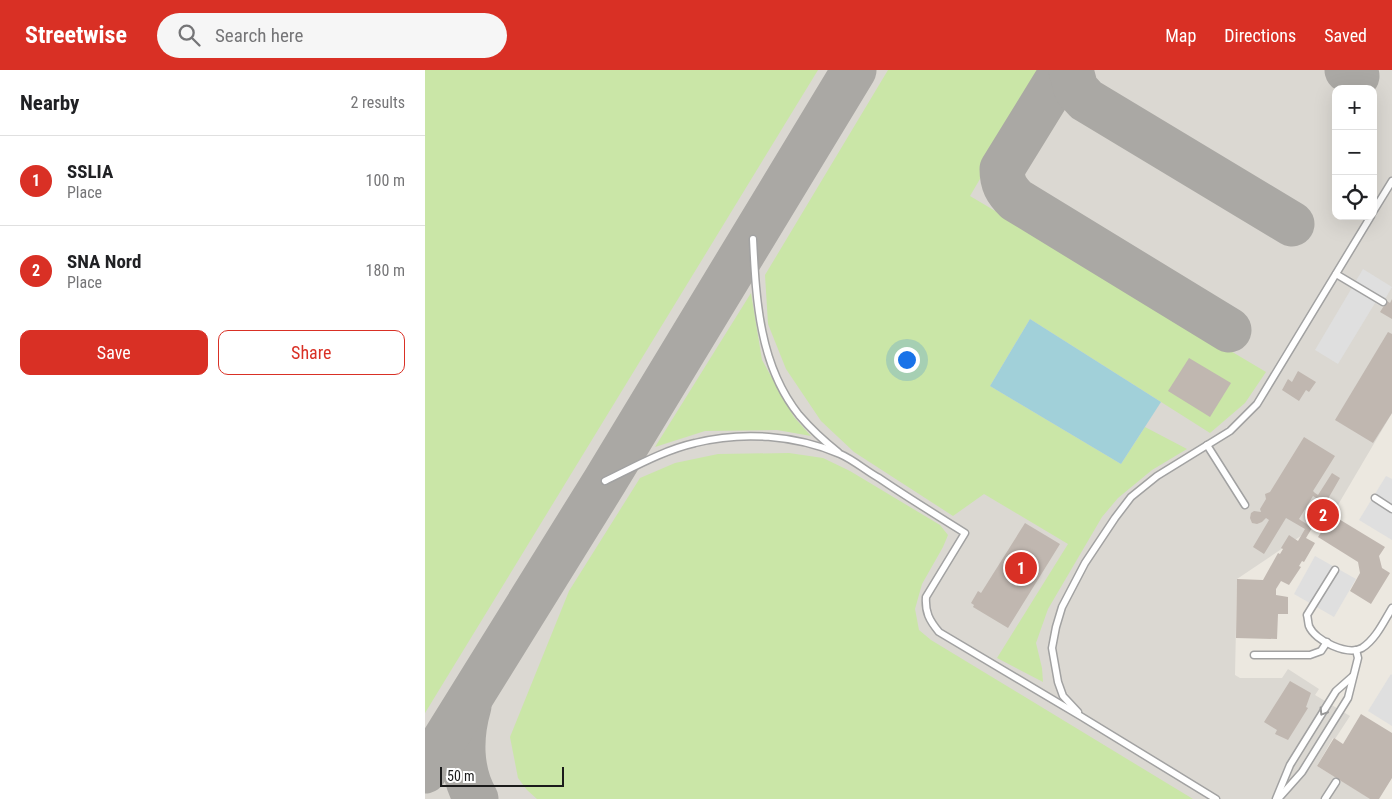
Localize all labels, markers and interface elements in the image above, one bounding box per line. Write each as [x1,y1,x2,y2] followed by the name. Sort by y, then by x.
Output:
[157,13,507,58] search box
[25,21,127,49] text: Streetwise
[175,21,203,49] icon: search
[215,24,303,47] text: Search here
[1165,25,1196,46] text: Map
[1224,25,1296,46] text: Directions
[1324,25,1367,46] text: Saved
[1332,85,1377,220] map controls
[1332,85,1377,130] button: +
[20,91,79,115] text: Nearby
[350,93,405,112] text: 2 results
[1332,130,1377,175] button: −
[67,160,113,183] text: SSLIA
[32,171,40,190] text: 1
[366,171,405,190] text: 100 m
[1332,175,1377,220] button: locate
[67,183,102,202] text: Place
[67,250,141,273] text: SNA Nord
[32,261,40,280] text: 2
[366,261,405,280] text: 180 m
[67,273,102,292] text: Place
[20,330,208,375] button: Save
[218,330,405,375] button: Share
[894,347,920,373] your location
[1307,496,1339,534] pin: 2
[1005,549,1037,587] pin: 1
[1320,706,1329,715] one-way arrow
[440,764,564,787] scale bar
[447,768,475,784] text: 50 m

